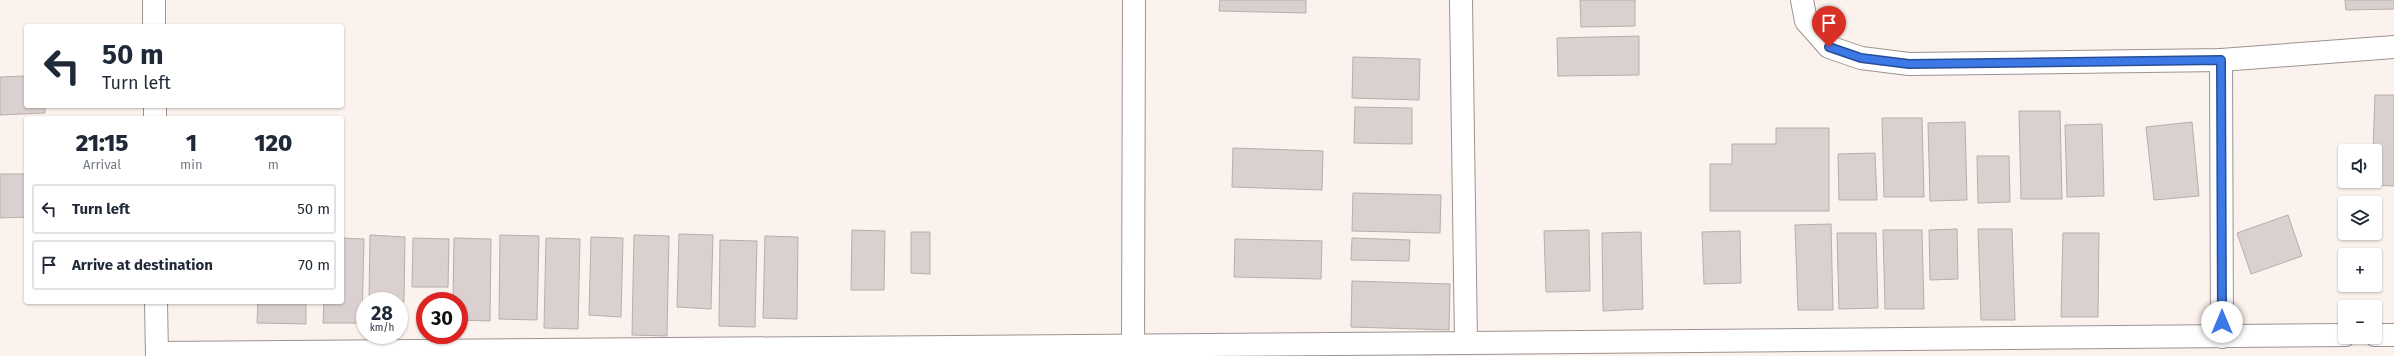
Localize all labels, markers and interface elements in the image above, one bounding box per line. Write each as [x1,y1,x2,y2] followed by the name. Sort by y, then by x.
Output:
[1812,6,1846,47] pin
[1818,12,1840,34] icon: arrive
[102,38,164,71] text: 50 m
[36,40,88,92] icon: left
[102,72,171,94] text: Turn left
[76,129,128,157] text: 21:15
[186,129,197,157] text: 1
[254,129,292,157] text: 120
[2338,144,2382,344] map controls
[2338,144,2382,188] button: sound
[83,157,121,172] text: Arrival
[180,157,203,172] text: min
[268,157,279,172] text: m
[2338,196,2382,240] button: layers
[38,198,60,220] icon: left
[72,200,130,218] text: Turn left
[297,200,330,218] text: 50 m
[2338,248,2382,292] button: +
[38,254,60,276] icon: arrive
[72,256,213,274] text: Arrive at destination
[298,256,330,274] text: 70 m
[416,292,468,344] speed limit sign: 30
[2338,300,2382,344] button: −
[371,301,393,325] text: 28
[2201,301,2243,343] position arrow
[370,322,394,334] text: km/h

